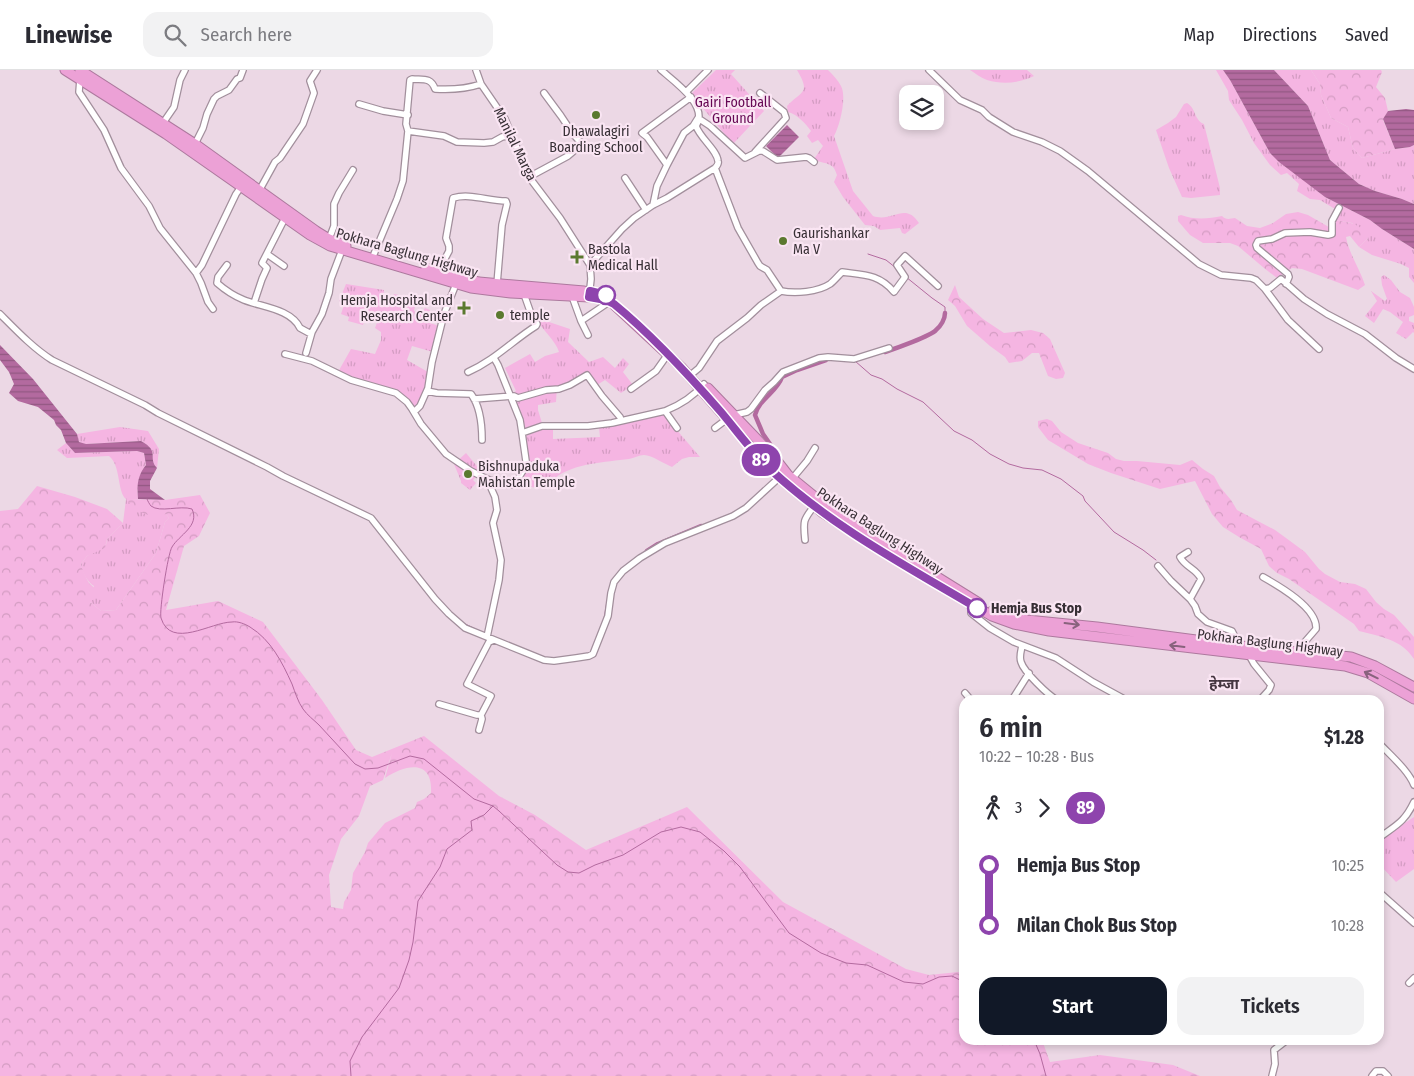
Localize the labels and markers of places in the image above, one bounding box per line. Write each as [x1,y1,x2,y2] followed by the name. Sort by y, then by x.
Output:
[590,109,602,121] marker: Dhawalagiri Boarding School
[549,123,643,156] place label: Dhawalagiri Boarding School
[793,225,869,258] place label: Gaurishankar Ma V
[777,235,789,247] marker: Gaurishankar Ma V
[588,241,658,274] place label: Bastola Medical Hall
[570,250,584,264] marker: Bastola Medical Hall
[596,285,616,305] unlabelled marker
[340,292,453,325] place label: Hemja Hospital and Research Center
[457,301,471,315] marker: Hemja Hospital and Research Center
[510,307,550,324] place label: temple
[494,309,506,321] marker: temple
[478,458,575,491] place label: Bishnupaduka Mahistan Temple
[462,468,474,480] marker: Bishnupaduka Mahistan Temple
[967,598,987,618] marker: Hemja Bus Stop
[991,600,1082,617] place label: Hemja Bus Stop

